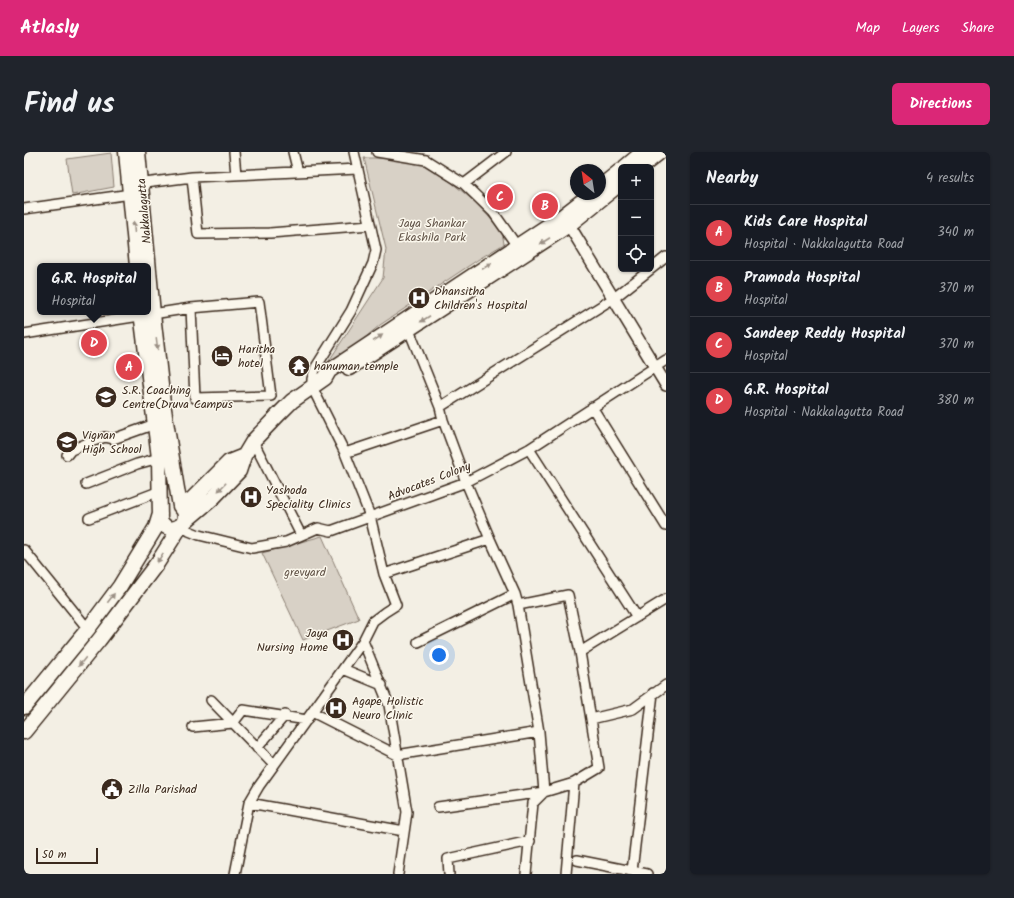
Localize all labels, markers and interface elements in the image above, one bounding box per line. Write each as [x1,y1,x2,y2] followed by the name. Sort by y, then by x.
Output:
[20,13,79,43] text: Atlasly
[856,17,880,39] text: Map
[902,17,940,39] text: Layers
[962,17,994,39] text: Share
[24,82,115,127] text: Find us
[892,83,990,125] button: Directions
[570,164,606,200] north arrow
[618,164,654,272] map controls
[618,164,654,200] button: +
[706,165,758,192] text: Nearby
[926,168,974,189] text: 4 results
[132,177,157,244] street label: Nakkalagutta
[487,182,513,212] pin: C
[532,191,558,221] pin: B
[618,200,654,236] button: −
[744,210,867,234] text: Kids Care Hospital
[398,214,467,247] park label: Jaya Shankar Ekashila Park
[130,221,137,233] one-way arrow
[715,222,723,243] text: A
[937,222,974,243] text: 340 m
[744,234,904,255] text: Hospital · Nakkalagutta Road
[618,236,654,272] button: locate
[540,237,551,245] one-way arrow
[481,262,492,270] one-way arrow
[37,263,151,315] popup
[744,266,860,290] text: Pramoda Hospital
[52,267,136,291] text: G.R. Hospital
[715,278,723,299] text: B
[939,278,974,299] text: 370 m
[434,282,527,315] place label: Dhansitha Children's Hospital
[406,285,432,311] hospital icon: Dhansitha Children's Hospital
[744,290,788,311] text: Hospital
[52,291,95,312] text: Hospital
[420,315,430,323] one-way arrow
[744,322,905,346] text: Sandeep Reddy Hospital
[81,328,107,358] pin: D
[373,334,383,342] one-way arrow
[715,334,723,355] text: C
[939,334,974,355] text: 370 m
[153,338,160,350] one-way arrow
[238,340,276,373] place label: Haritha hotel
[209,343,235,369] hotel icon: Haritha hotel
[744,346,788,367] text: Hospital
[116,352,142,382] pin: A
[286,353,312,379] temple icon: hanuman temple
[314,357,399,376] place label: hanuman temple
[744,378,829,402] text: G.R. Hospital
[122,381,233,414] place label: S.R. Coaching Centre(Druva Campus
[93,384,119,410] school or university icon: S.R. Coaching Centre(Druva Campus
[715,390,723,411] text: D
[937,390,974,411] text: 380 m
[744,402,904,423] text: Hospital · Nakkalagutta Road
[82,426,142,459] place label: Vignan High School
[54,429,80,455] school or university icon: Vignan High School
[385,457,474,506] street label: Advocates Colony
[266,481,351,514] place label: Yashoda Speciality Clinics
[218,482,227,492] one-way arrow
[238,484,264,510] hospital icon: Yashoda Speciality Clinics
[156,553,164,563] one-way arrow
[283,563,327,582] park label: grevyard
[107,593,115,603] one-way arrow
[257,624,329,657] place label: Jaya Nursing Home
[330,627,356,653] hospital icon: Jaya Nursing Home
[429,645,449,665] your location
[77,656,86,667] one-way arrow
[352,692,424,725] place label: Agape Holistic Neuro Clinic
[323,695,349,721] hospital icon: Agape Holistic Neuro Clinic
[99,776,125,802] public building icon: Zilla Parishad
[128,780,198,799] place label: Zilla Parishad
[36,846,98,865] scale bar
[42,846,67,864] text: 50 m

